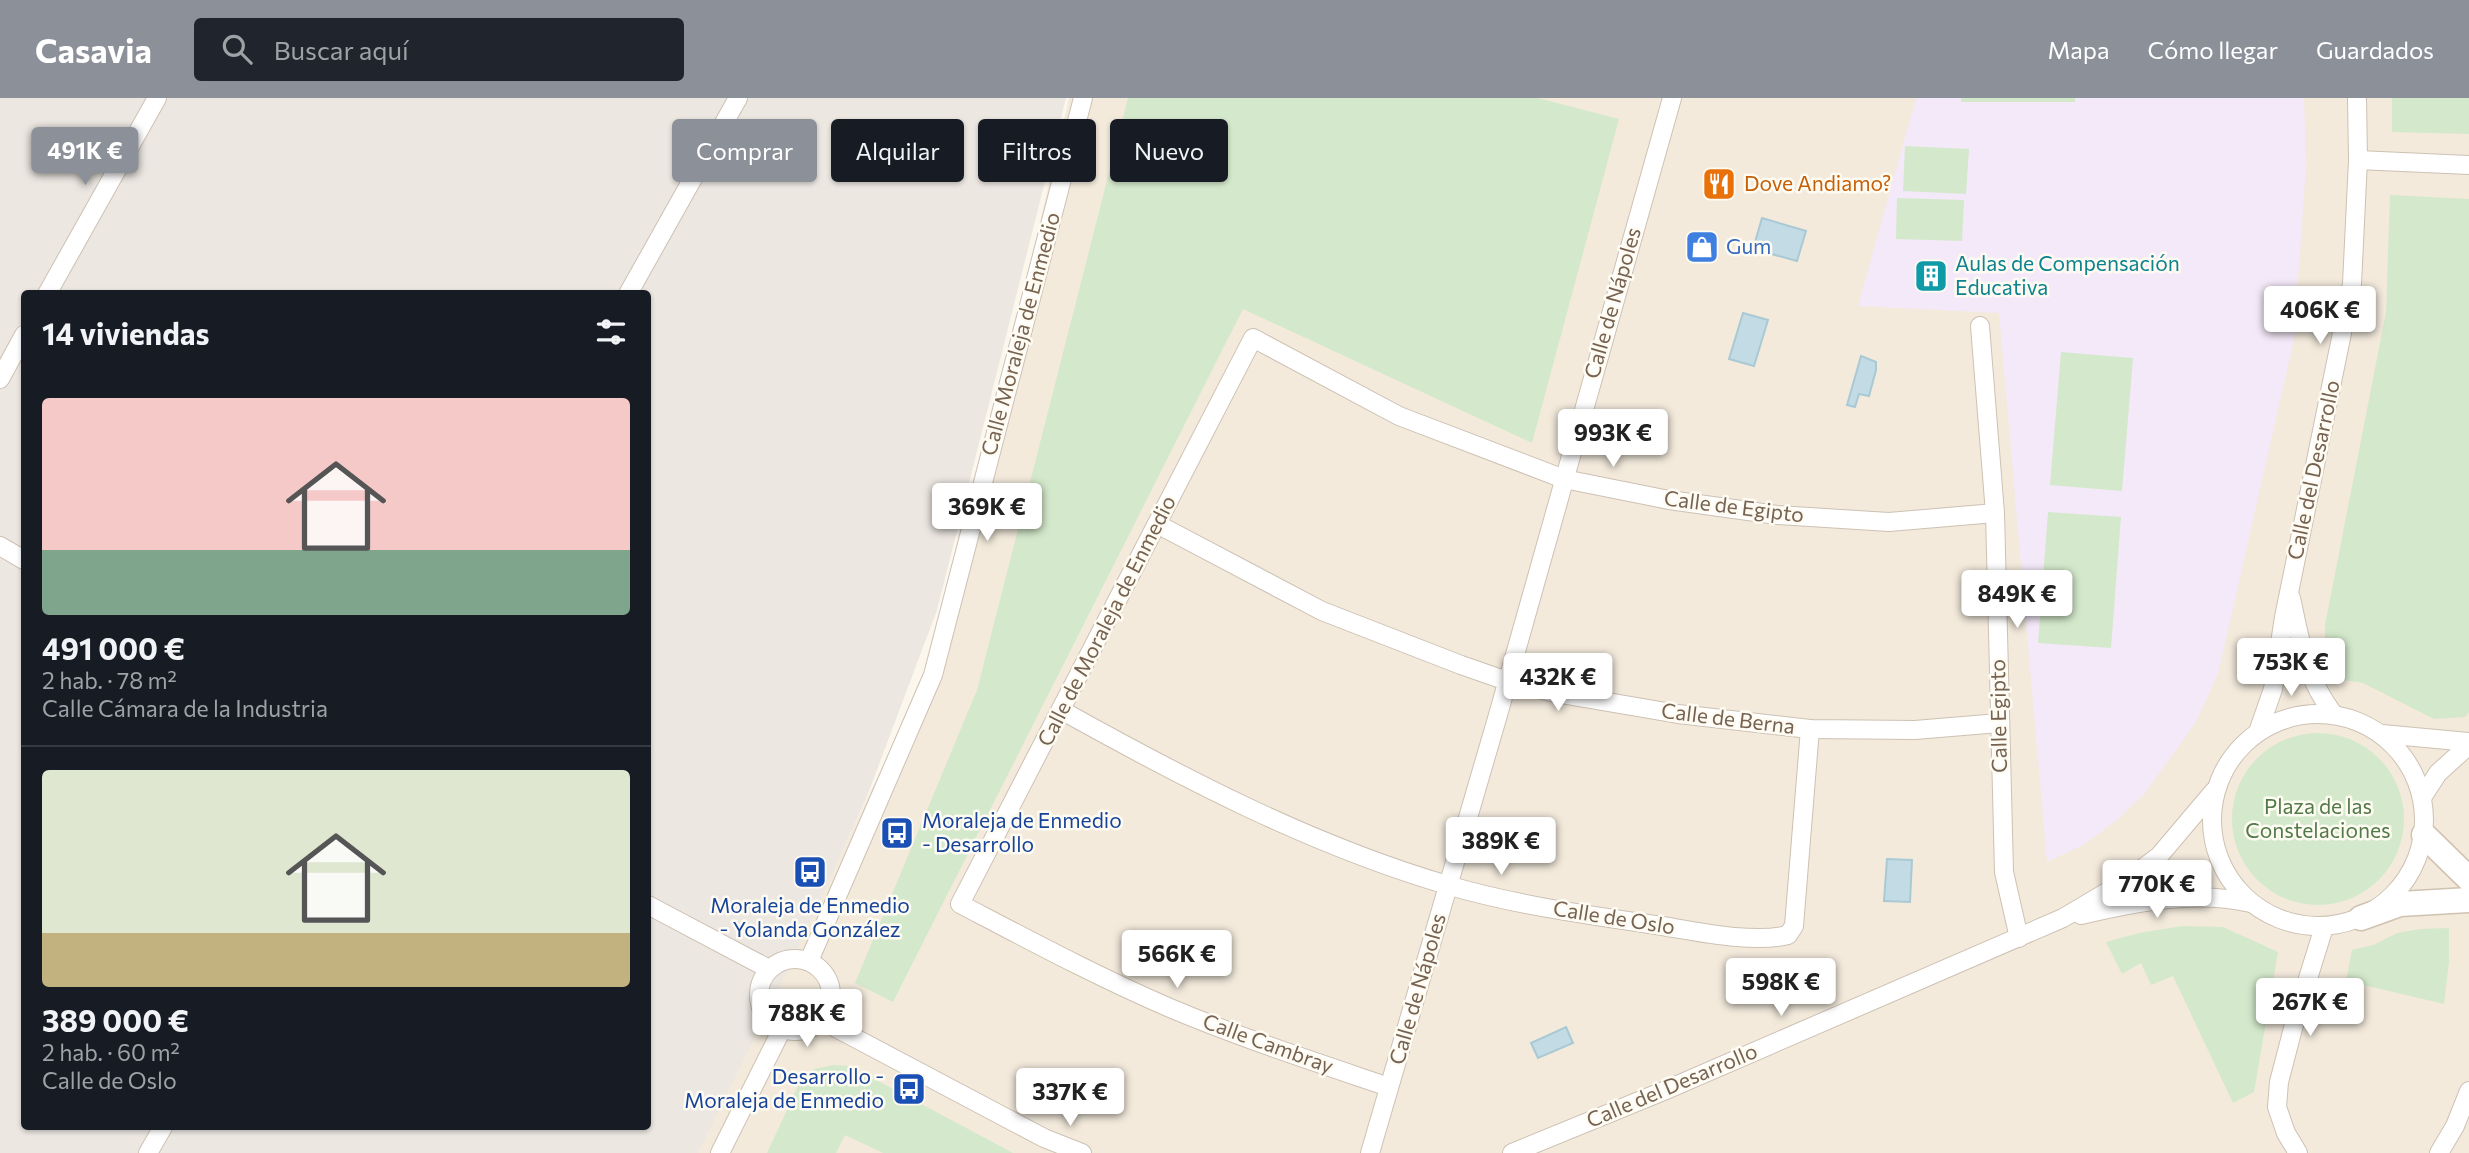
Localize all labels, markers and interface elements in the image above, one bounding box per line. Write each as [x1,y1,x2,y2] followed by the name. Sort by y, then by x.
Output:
[194,18,684,81] search box
[35,29,152,70] text: Casavia
[218,30,256,68] icon: search
[274,34,409,65] text: Buscar aquí
[2047,35,2110,64] text: Mapa
[2148,35,2278,64] text: Cómo llegar
[2316,35,2434,64] text: Guardados
[672,119,817,182] chip: Comprar
[831,119,964,182] chip: Alquilar
[978,119,1096,182] chip: Filtros
[1110,119,1228,182] chip: Nuevo
[28,127,142,187] pin: 491K €
[47,136,123,164] text: 491K €
[1700,165,1738,203] restaurant icon: Dove Andiamo?
[1744,170,1891,195] place label: Dove Andiamo?
[975,209,1064,458] street label: Calle Moraleja de Enmedio
[1578,224,1645,381] street label: Calle de Nápoles
[1683,228,1721,266] shop icon: Gum
[1726,233,1771,258] place label: Gum
[1955,250,2180,299] place label: Aulas de Compensación Educativa
[1912,257,1950,295] building icon: Aulas de Compensación Educativa
[2263,286,2377,346] pin: 406K €
[2280,295,2360,323] text: 406K €
[592,313,630,351] icon: filters
[42,314,210,351] text: 14 viviendas
[2281,378,2344,562] street label: Calle del Desarrollo
[1556,410,1670,469] pin: 993K €
[1574,418,1652,446] text: 993K €
[273,443,399,569] icon: home
[930,484,1044,543] pin: 369K €
[1663,485,1806,527] street label: Calle de Egipto
[1031,491,1180,750] street label: Calle de Moraleja de Enmedio
[948,492,1026,520] text: 369K €
[1960,570,2074,630] pin: 849K €
[1977,579,2057,607] text: 849K €
[42,629,185,666] text: 491 000 €
[2234,638,2348,698] pin: 753K €
[2253,647,2329,675] text: 753K €
[1501,654,1615,713] pin: 432K €
[1984,659,2011,773] street label: Calle Egipto
[1519,662,1597,690] text: 432K €
[42,666,177,694] text: 2 hab. · 78 m²
[42,694,328,722] text: Calle Cámara de la Industria
[1660,697,1796,738] street label: Calle de Berna
[2245,793,2391,842] park label: Plaza de las Constelaciones
[922,807,1122,856] place label: Moraleja de Enmedio - Desarrollo
[878,814,916,852] bus stop icon: Moraleja de Enmedio - Desarrollo
[273,815,399,941] icon: home
[1444,818,1558,877] pin: 389K €
[1462,826,1540,854] text: 389K €
[791,853,829,891] bus stop icon: Moraleja de Enmedio - Yolanda González
[2100,860,2214,920] pin: 770K €
[2118,869,2196,897] text: 770K €
[710,892,910,941] place label: Moraleja de Enmedio - Yolanda González
[1552,895,1677,938] street label: Calle de Oslo
[1383,910,1450,1067] street label: Calle de Nápoles
[1120,930,1234,990] pin: 566K €
[1138,939,1216,967] text: 566K €
[1724,958,1838,1018] pin: 598K €
[1742,967,1820,995] text: 598K €
[2253,978,2367,1038] pin: 267K €
[2272,987,2348,1015] text: 267K €
[750,990,864,1049] pin: 788K €
[768,998,846,1026] text: 788K €
[42,1001,189,1038] text: 389 000 €
[1200,1007,1337,1078] street label: Calle Cambray
[1582,1037,1761,1132] street label: Calle del Desarrollo
[42,1038,180,1066] text: 2 hab. · 60 m²
[684,1063,884,1112] place label: Desarrollo - Moraleja de Enmedio
[42,1066,177,1094] text: Calle de Oslo
[1013,1068,1127,1128] pin: 337K €
[890,1070,928,1108] bus stop icon: Desarrollo - Moraleja de Enmedio
[1032,1077,1108,1105] text: 337K €

